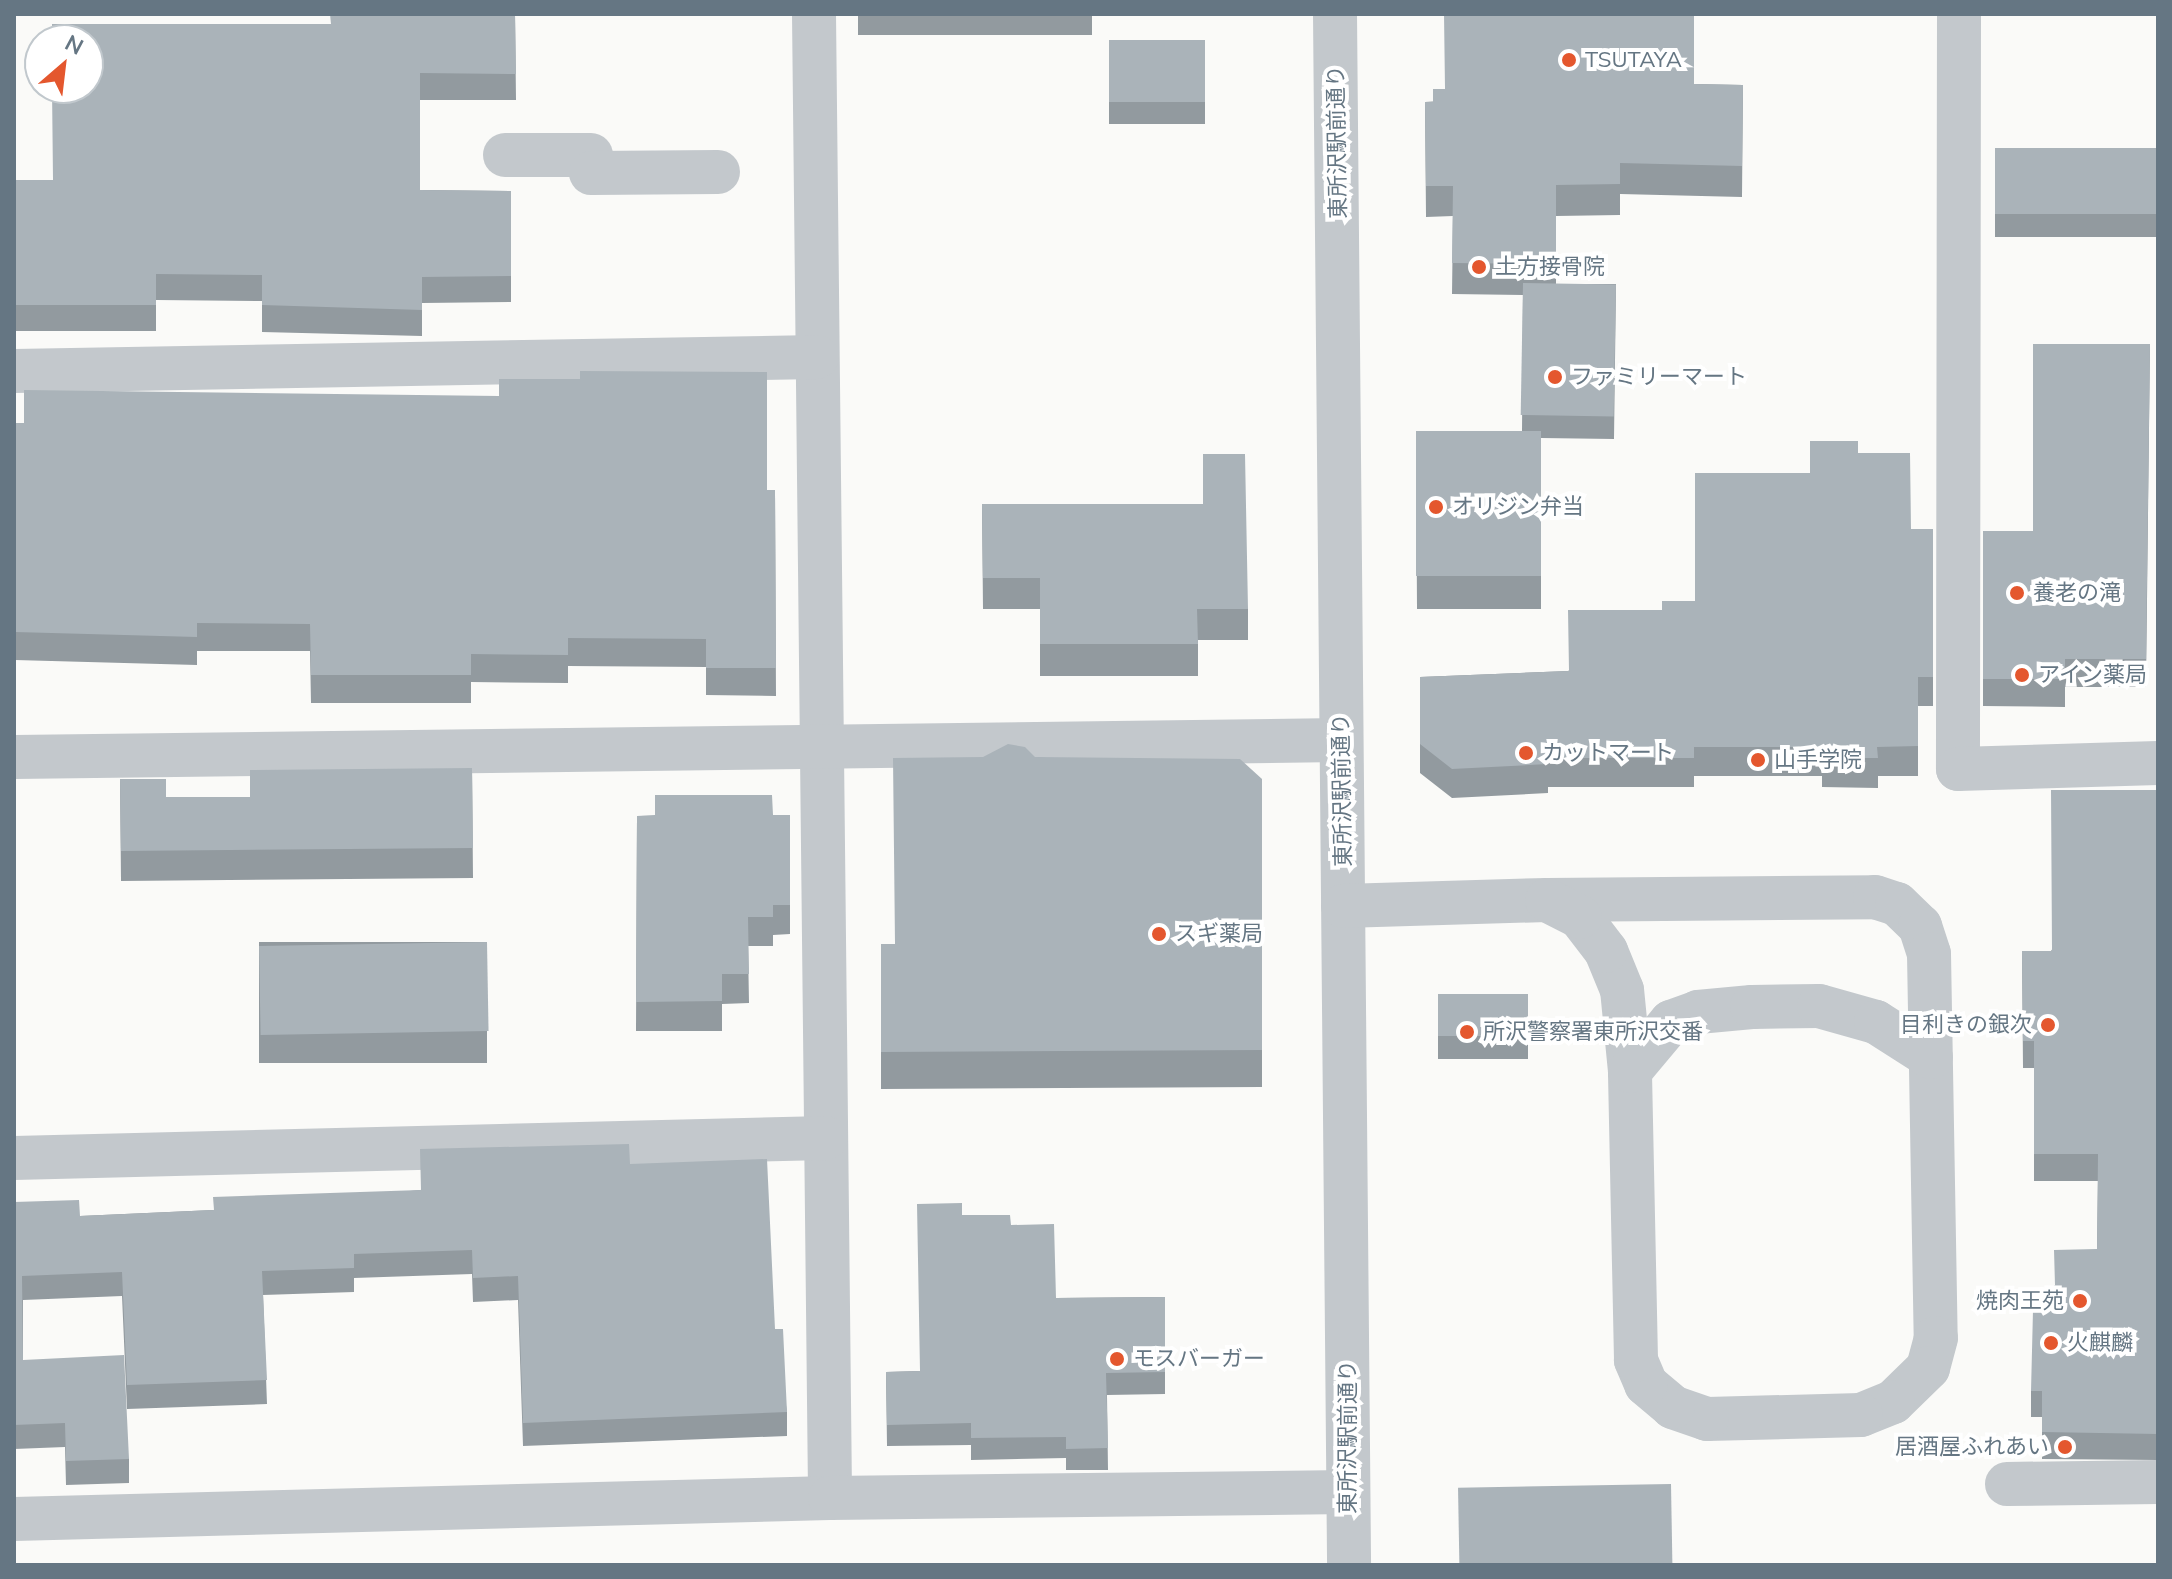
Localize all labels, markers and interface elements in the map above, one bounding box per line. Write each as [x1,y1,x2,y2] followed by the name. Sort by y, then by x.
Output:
[24,24,104,104] north arrow
[60,28,88,61] text: N
[1585,47,1682,73] place label: TSUTAYA
[1560,51,1578,69] marker: TSUTAYA
[1322,65,1352,219] street label: 東所沢駅前通り
[1495,254,1605,280] place label: 土方接骨院
[1470,258,1488,276] marker: 土方接骨院
[1571,364,1747,390] place label: ファミリーマート
[1546,368,1564,386] marker: ファミリーマート
[1452,494,1584,520] place label: オリジン弁当
[1427,498,1445,516] marker: オリジン弁当
[2033,580,2121,606] place label: 養老の滝
[2008,584,2026,602] marker: 養老の滝
[2038,662,2148,688] place label: アイン薬局
[2013,666,2031,684] marker: アイン薬局
[1327,713,1357,867] street label: 東所沢駅前通り
[1542,740,1674,766] place label: カットマート
[1517,744,1535,762] marker: カットマート
[1774,747,1862,773] place label: 山手学院
[1749,751,1767,769] marker: 山手学院
[1175,921,1263,947] place label: スギ薬局
[1150,925,1168,943] marker: スギ薬局
[1900,1012,2032,1038] place label: 目利きの銀次
[2039,1016,2057,1034] marker: 目利きの銀次
[1483,1019,1703,1045] place label: 所沢警察署東所沢交番
[1458,1023,1476,1041] marker: 所沢警察署東所沢交番
[1976,1288,2064,1314] place label: 焼肉王苑
[2071,1292,2089,1310] marker: 焼肉王苑
[2067,1330,2133,1356] place label: 火麒麟
[2042,1334,2060,1352] marker: 火麒麟
[1133,1346,1265,1372] place label: モスバーガー
[1108,1350,1126,1368] marker: モスバーガー
[1335,1360,1361,1514] street label: 東所沢駅前通り
[1895,1434,2049,1460] place label: 居酒屋ふれあい
[2056,1438,2074,1456] marker: 居酒屋ふれあい

